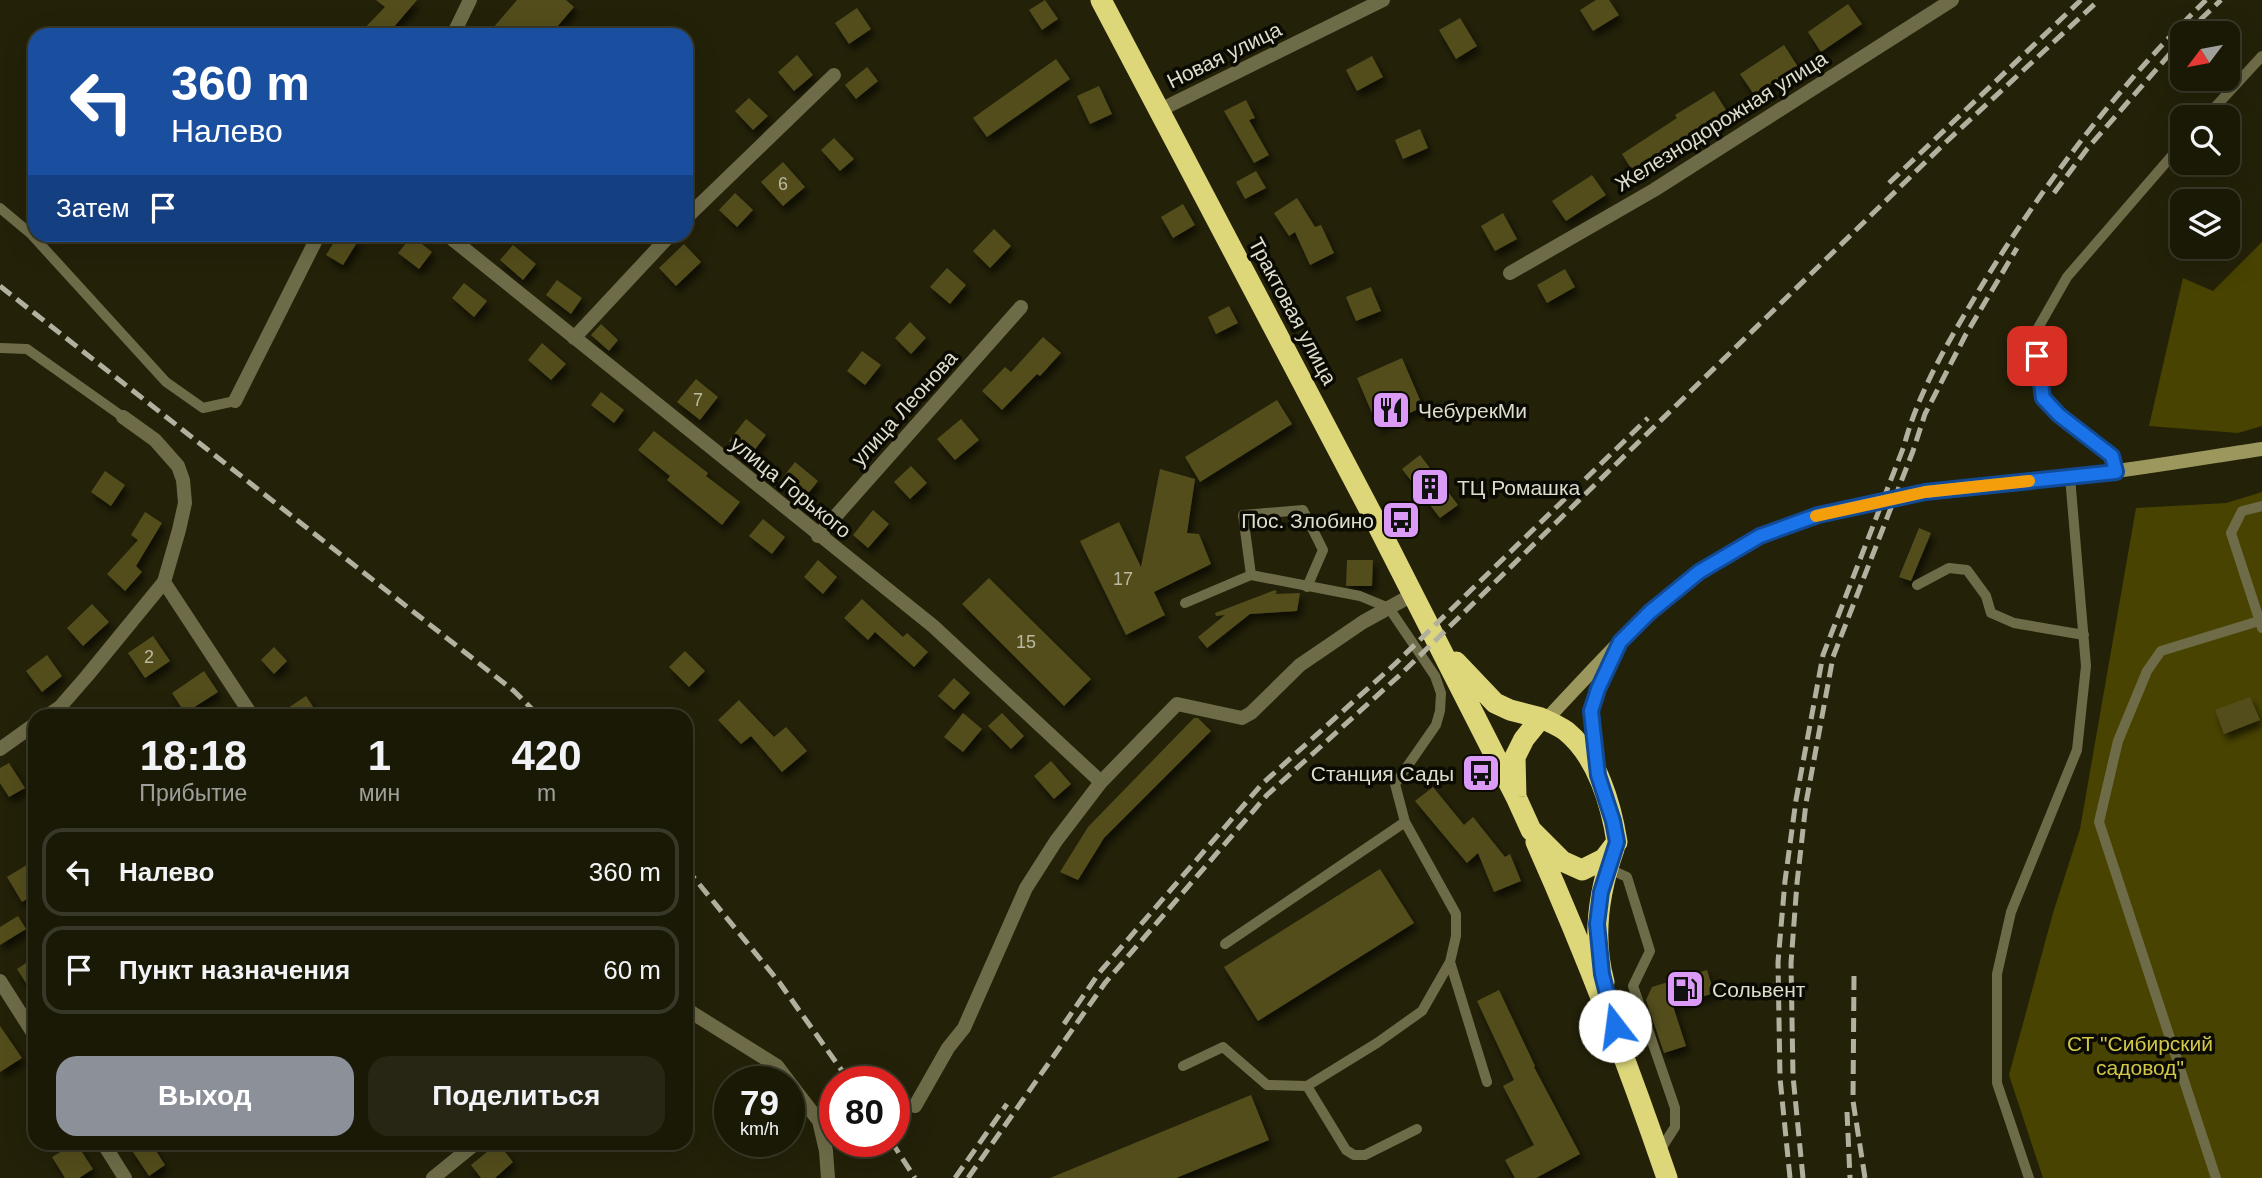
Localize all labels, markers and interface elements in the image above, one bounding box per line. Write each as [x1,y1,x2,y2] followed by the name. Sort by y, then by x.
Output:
[1163,17,1285,93] street label: Новая улица
[2170,21,2240,91] north arrow
[2170,21,2240,259] map controls
[1611,46,1831,196] street label: Железнодорожная улица
[56,56,147,147] icon: left
[171,56,310,110] text: 360 m
[2170,105,2240,175] button: search
[171,113,283,149] text: Налево
[778,174,788,194] house number: 6
[144,189,182,227] icon: arrive
[2170,189,2240,259] button: layers
[56,193,130,223] text: Затем
[1245,234,1342,389] street label: Трактовая улица
[2007,326,2067,386] pin
[2018,337,2056,375] icon: arrive
[846,346,962,470] street label: улица Леонова
[1370,389,1412,431] restaurant icon: ЧебурекМи
[693,390,703,410] house number: 7
[1418,399,1527,422] place label: ЧебурекМи
[726,432,856,542] street label: улица Горького
[1409,466,1451,508] building icon: ТЦ Ромашка
[1457,476,1581,499] place label: ТЦ Ромашка
[1380,499,1422,541] bus stop icon: Пос. Злобино
[1241,509,1374,532] place label: Пос. Злобино
[1113,569,1133,589] house number: 17
[1016,632,1036,652] house number: 15
[144,647,154,667] house number: 2
[140,732,247,779] text: 18:18
[368,732,391,779] text: 1
[512,732,582,779] text: 420
[1460,752,1502,794] bus stop icon: Станция Сады
[1311,762,1454,785] place label: Станция Сады
[139,780,247,806] text: Прибытие
[359,780,400,806] text: мин
[537,780,556,806] text: m
[60,853,98,891] icon: left
[119,857,214,887] text: Налево
[589,857,661,887] text: 360 m
[60,951,98,989] icon: arrive
[119,955,350,985] text: Пункт назначения
[603,955,661,985] text: 60 m
[1664,968,1706,1010] fuel station icon: Сольвент
[1712,978,1806,1001] place label: Сольвент
[1578,989,1652,1063] position arrow
[2067,1032,2213,1079] park label: СТ "Сибирский садовод"
[56,1056,354,1136] button: Выход
[368,1056,665,1136] button: Поделиться
[819,1066,910,1157] speed limit sign: 80
[740,1083,779,1122] text: 79
[740,1119,779,1139] text: km/h

